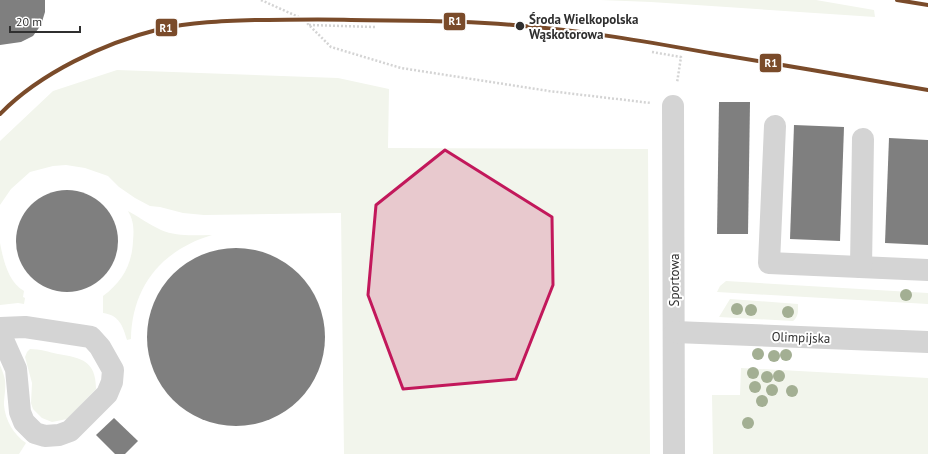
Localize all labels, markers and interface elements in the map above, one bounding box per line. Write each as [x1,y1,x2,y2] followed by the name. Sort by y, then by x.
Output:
[10,8,80,34] scale bar
[529,11,638,43] place label: Środa Wielkopolska Wąskotorowa
[443,12,466,31] line badge: R1
[16,14,42,29] text: 20 m
[449,14,461,28] text: R1
[155,18,178,37] line badge: R1
[514,20,526,32] marker: Środa Wielkopolska Wąskotorowa
[160,21,172,35] text: R1
[759,53,782,73] line badge: R1
[765,56,777,70] text: R1
[666,254,683,306] street label: Sportowa
[771,328,831,347] street label: Olimpijska

